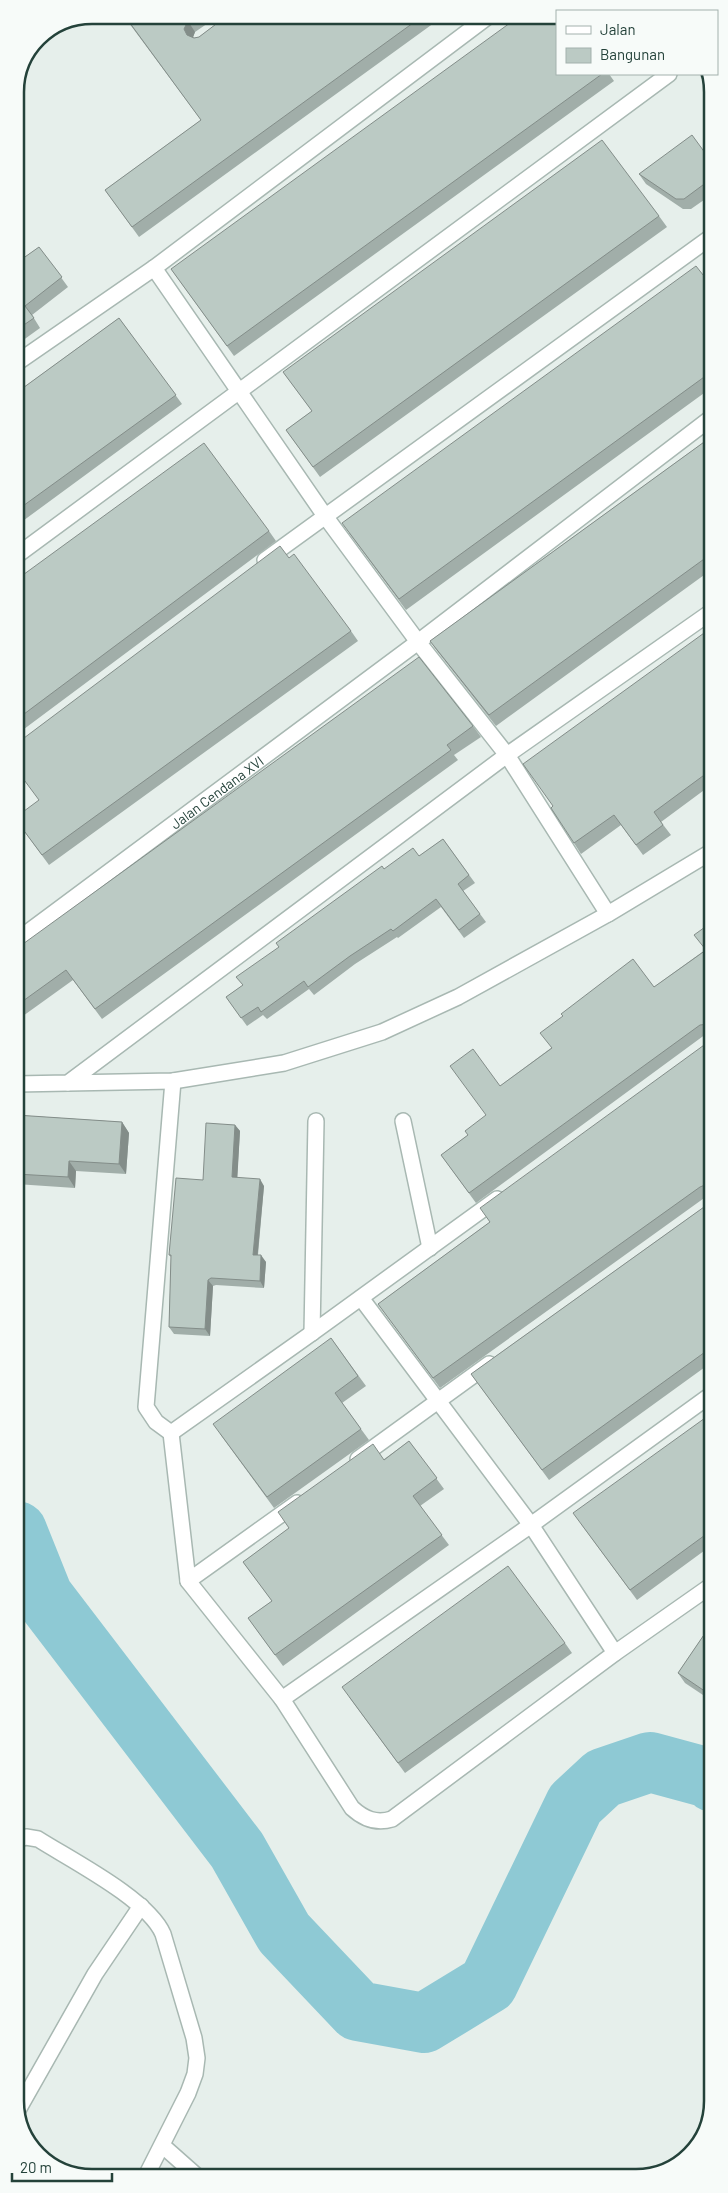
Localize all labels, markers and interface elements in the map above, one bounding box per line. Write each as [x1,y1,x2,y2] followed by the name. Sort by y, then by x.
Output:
[556,10,718,75] legend
[600,20,636,38] text: Jalan
[600,45,665,63] text: Bangunan
[167,752,267,832] street label: Jalan Cendana XVI
[12,2150,112,2182] scale bar
[20,2158,52,2176] text: 20 m

